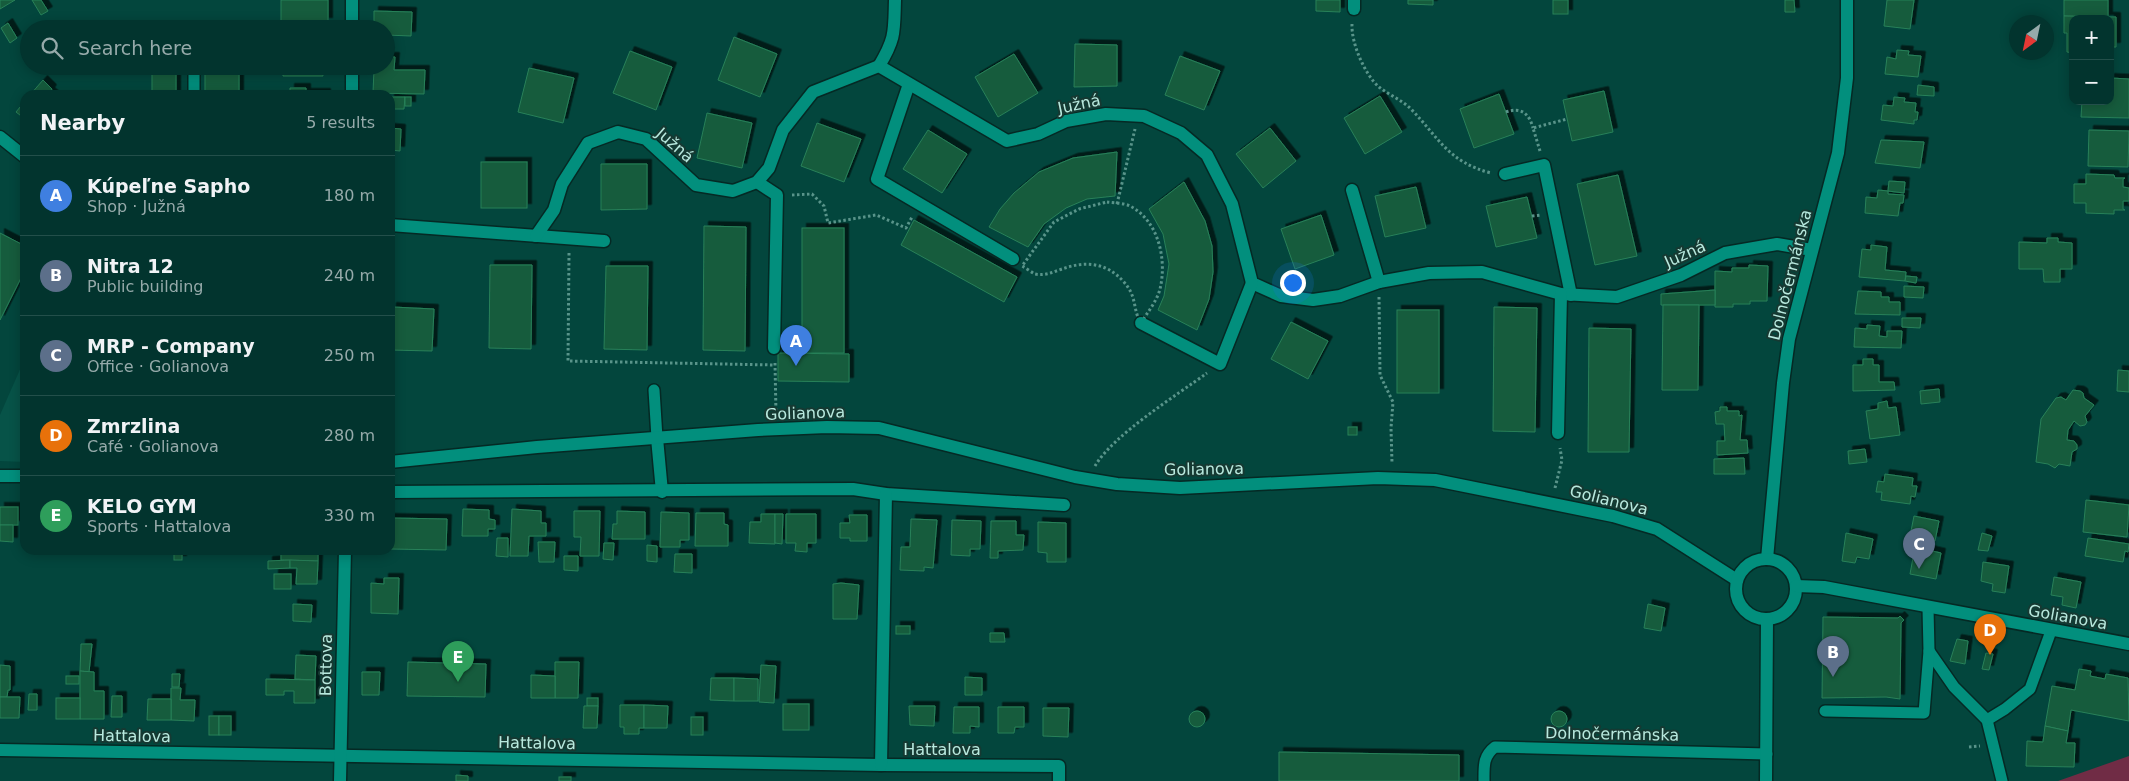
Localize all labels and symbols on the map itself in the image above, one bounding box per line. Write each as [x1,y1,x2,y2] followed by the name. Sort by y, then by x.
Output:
[2009,15,2054,60] north arrow
[1055,90,1102,118] street label: Južná
[652,123,698,166] street label: Južná
[1765,208,1815,342] street label: Dolnočermánska
[1660,237,1709,272] street label: Južná
[1280,270,1306,296] your location
[780,325,812,366] pin: A
[765,402,845,424] street label: Golianova
[1164,459,1244,479] street label: Golianova
[1568,481,1650,519] street label: Golianova
[1903,528,1935,569] pin: C
[2027,601,2109,633] street label: Golianova
[1974,614,2006,655] pin: D
[316,634,336,696] street label: Bottova
[1817,636,1849,677] pin: B
[442,641,474,682] pin: E
[1545,723,1679,745] street label: Dolnočermánska
[93,726,171,746] street label: Hattalova
[498,733,576,753] street label: Hattalova
[903,740,981,759] street label: Hattalova

